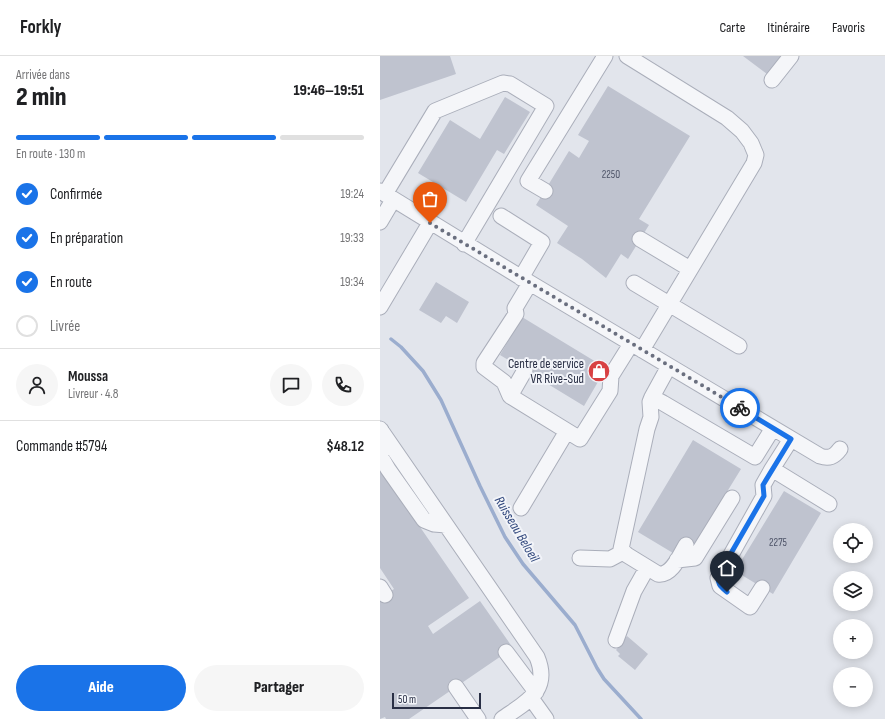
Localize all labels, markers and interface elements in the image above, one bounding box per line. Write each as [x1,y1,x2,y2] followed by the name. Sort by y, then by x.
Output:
[20,16,61,39] text: Forkly
[719,19,745,36] text: Carte
[767,19,810,36] text: Itinéraire
[832,19,865,36] text: Favoris
[16,67,70,83] text: Arrivée dans
[293,81,364,100] text: 19:46–19:51
[16,82,66,113] text: 2 min
[16,146,85,162] text: En route · 130 m
[602,168,620,181] house number: 2250
[413,182,447,223] pin
[16,183,38,205] icon: check
[50,185,102,204] text: Confirmée
[341,186,364,202] text: 19:24
[419,188,441,210] icon: bag
[16,227,38,249] icon: check
[50,229,123,248] text: En préparation
[340,230,364,246] text: 19:33
[16,271,38,293] icon: check
[50,273,92,292] text: En route
[340,274,364,290] text: 19:34
[50,317,80,336] text: Livrée
[508,356,584,387] place label: Centre de service VR Rive-Sud
[586,358,612,384] shop icon: Centre de service VR Rive-Sud
[16,364,58,406] button: person
[270,364,312,406] button: chat
[322,364,364,406] button: phone
[68,367,108,386] text: Moussa
[68,386,118,402] text: Livreur · 4.8
[720,388,760,428] courier
[729,397,751,419] icon: bike
[16,437,107,456] text: Commande #5794
[326,437,364,456] text: $48.12
[491,493,544,565] water label: Ruisseau Beloeil
[833,523,873,707] map controls
[833,523,873,563] button: locate
[769,536,787,549] house number: 2275
[710,551,744,592] pin
[716,557,738,579] icon: home
[833,571,873,611] button: layers
[833,619,873,659] button: +
[16,665,186,711] button: Aide
[194,665,364,711] button: Partager
[833,667,873,707] button: −
[392,691,481,710] scale bar
[398,693,416,706] text: 50 m

